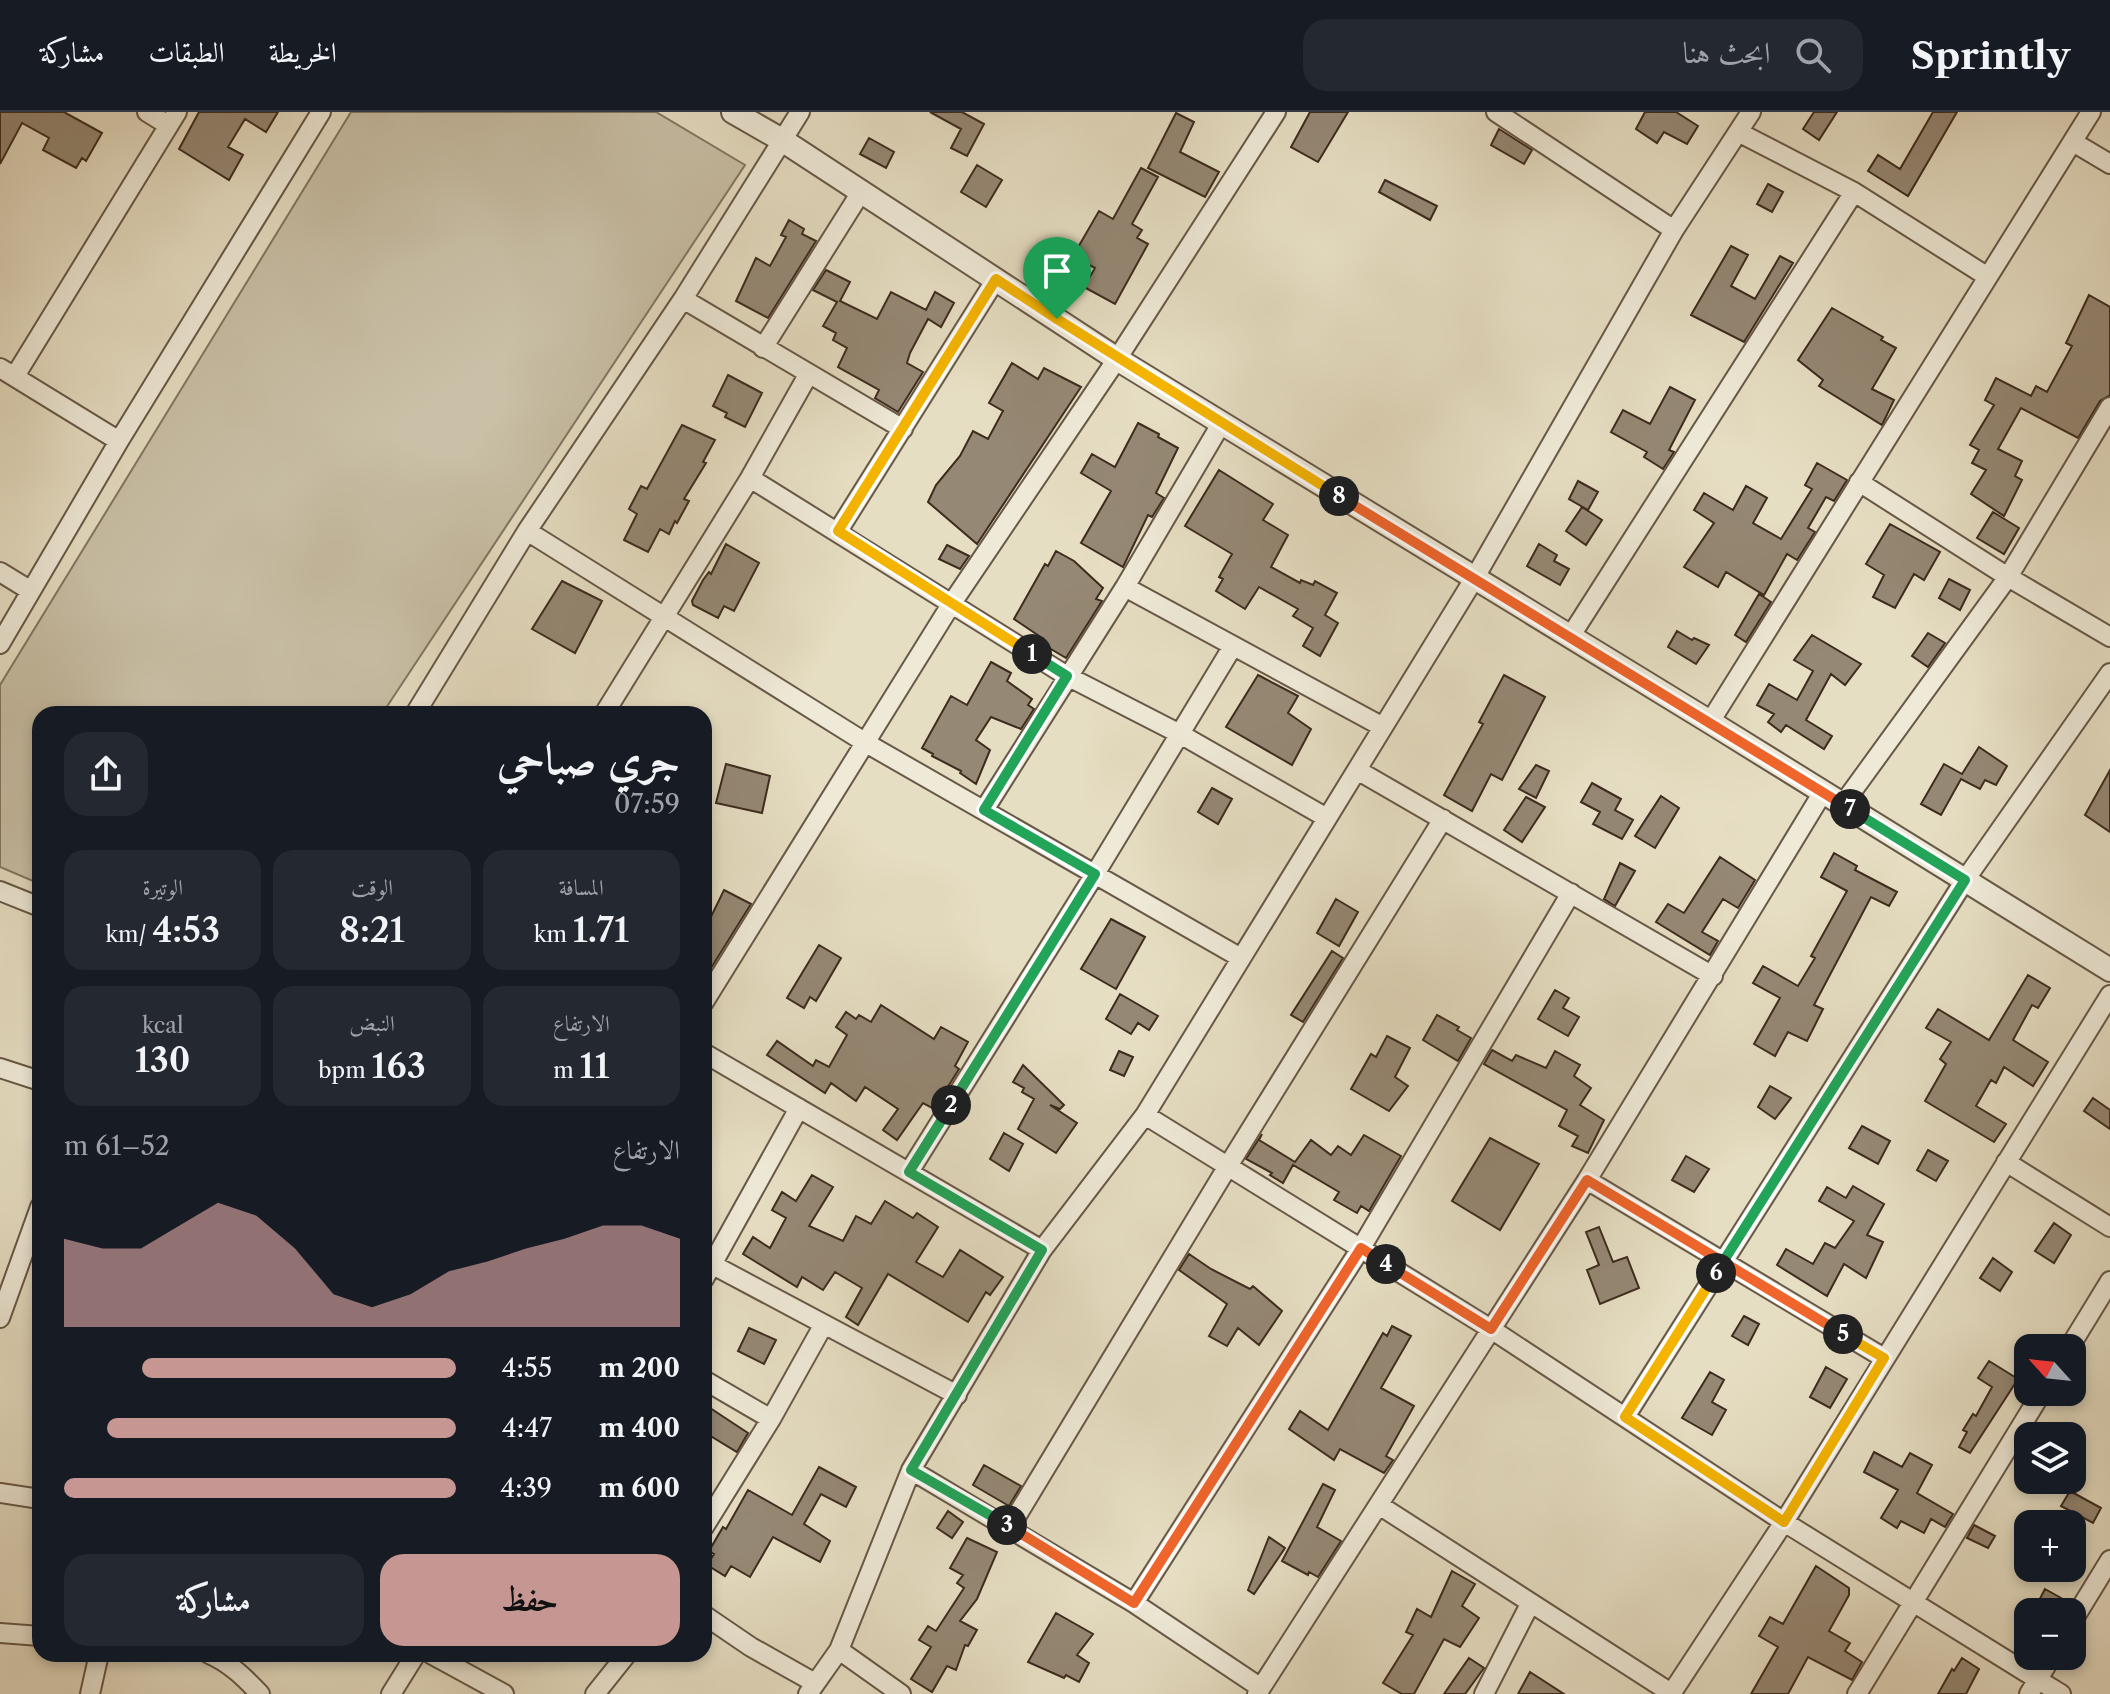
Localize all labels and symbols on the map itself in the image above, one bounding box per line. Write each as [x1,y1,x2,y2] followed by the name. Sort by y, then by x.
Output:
[1023,237,1091,319] pin
[1319,476,1359,516] pin: 8
[1012,634,1052,674] pin: 1
[1830,789,1870,829] pin: 7
[931,1085,971,1125] pin: 2
[1366,1244,1406,1284] pin: 4
[1696,1253,1736,1293] pin: 6
[1823,1314,1863,1354] pin: 5
[2014,1334,2086,1406] north arrow
[987,1505,1027,1545] pin: 3

